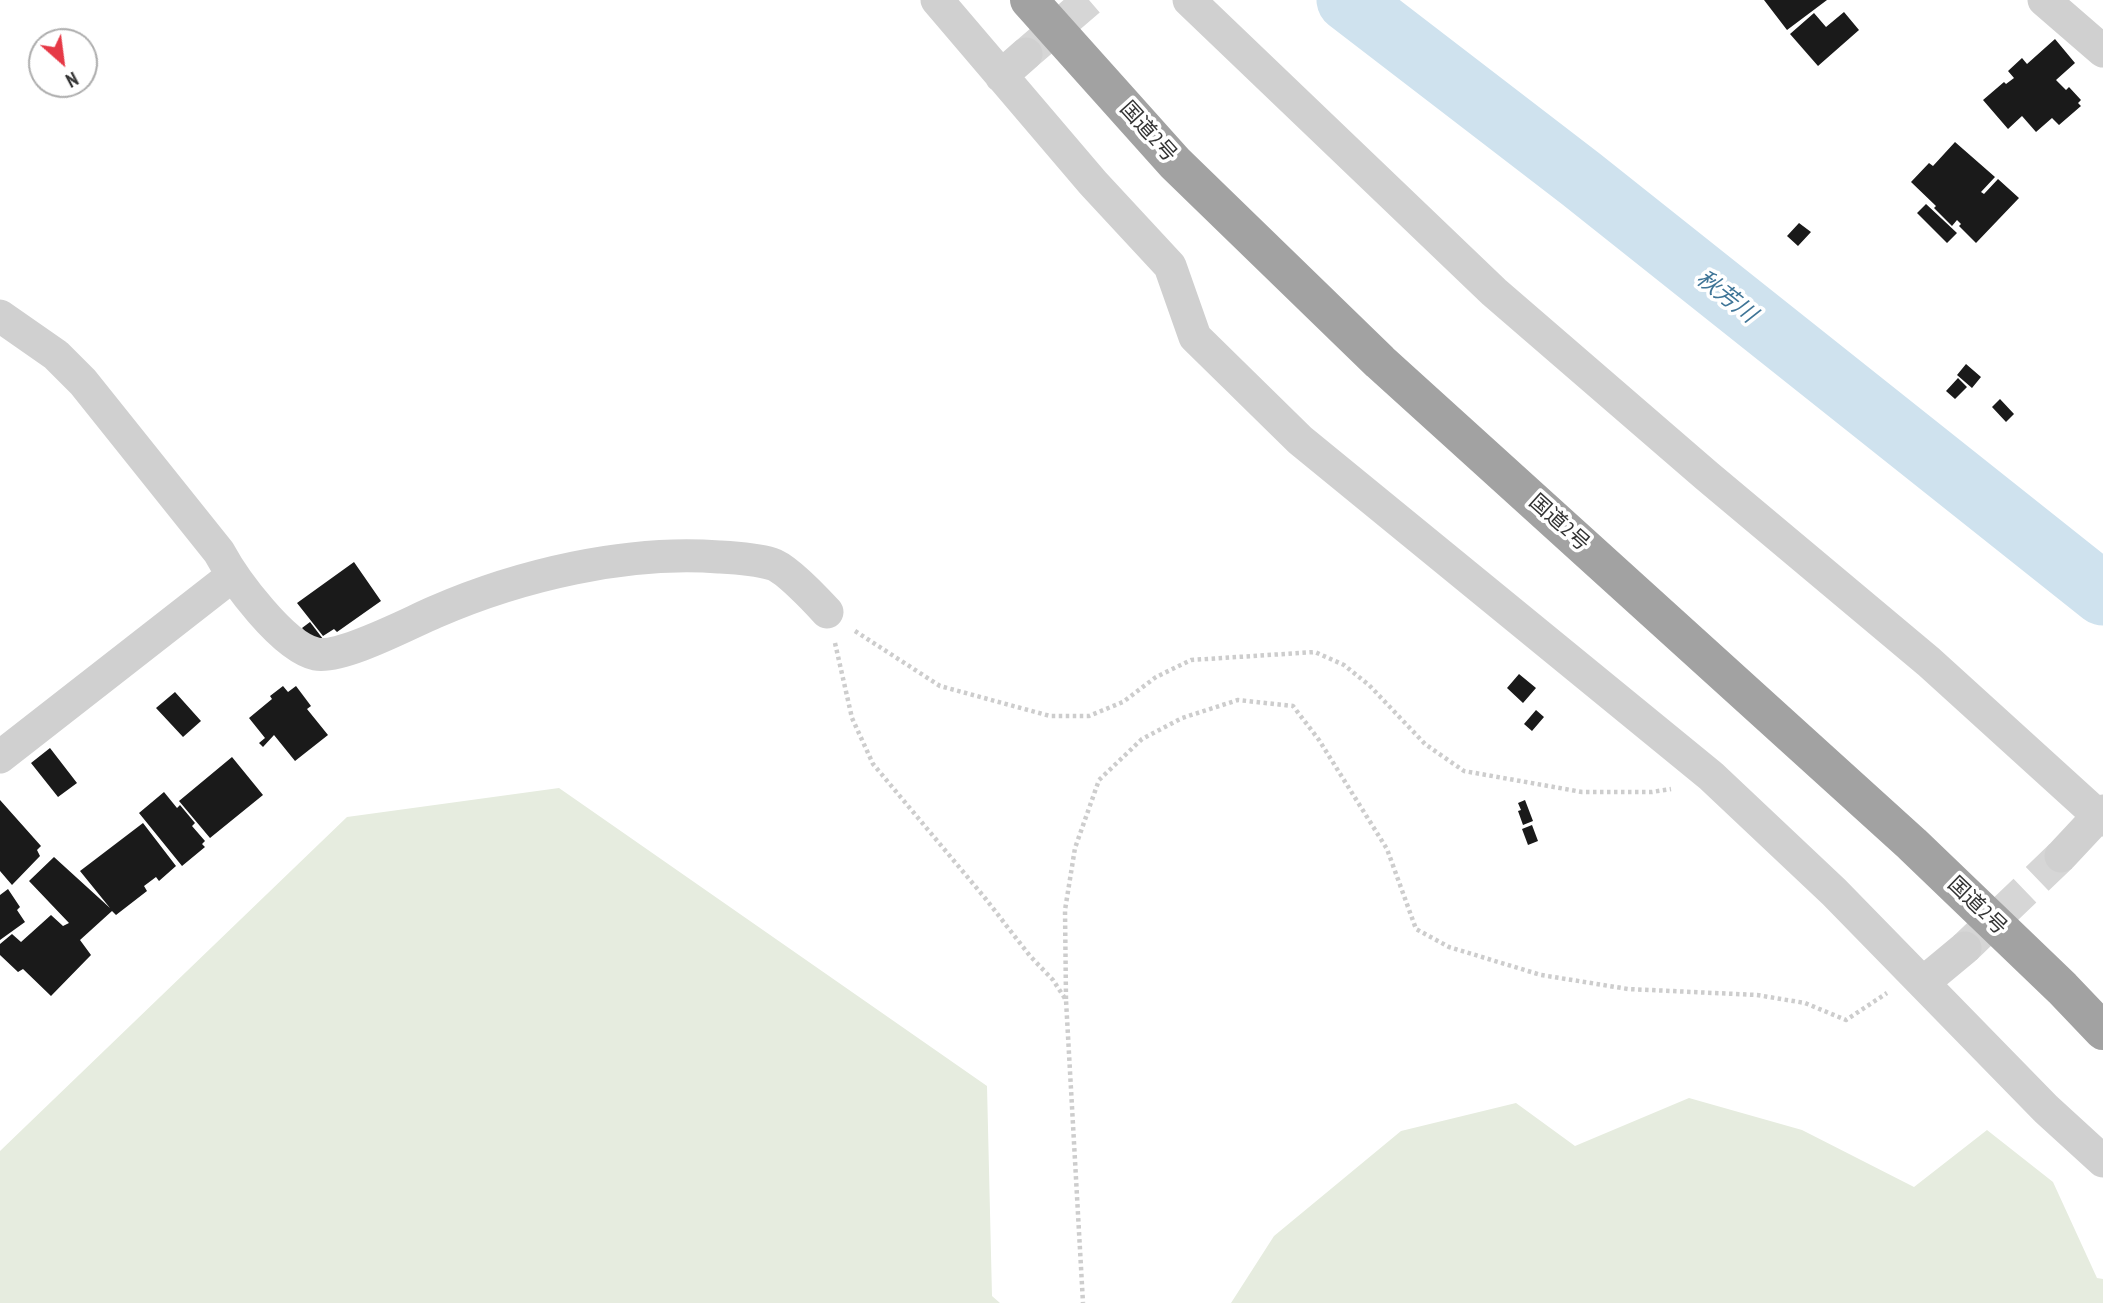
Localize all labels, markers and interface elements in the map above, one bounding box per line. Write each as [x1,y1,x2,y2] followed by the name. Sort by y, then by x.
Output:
[28,28,98,98] north arrow
[62,67,82,93] text: N
[1114,97,1182,167] street label: 国道2号
[1690,265,1762,329] water label: 秋芳川
[1524,489,1594,557] street label: 国道2号
[1942,872,2012,940] street label: 国道2号

